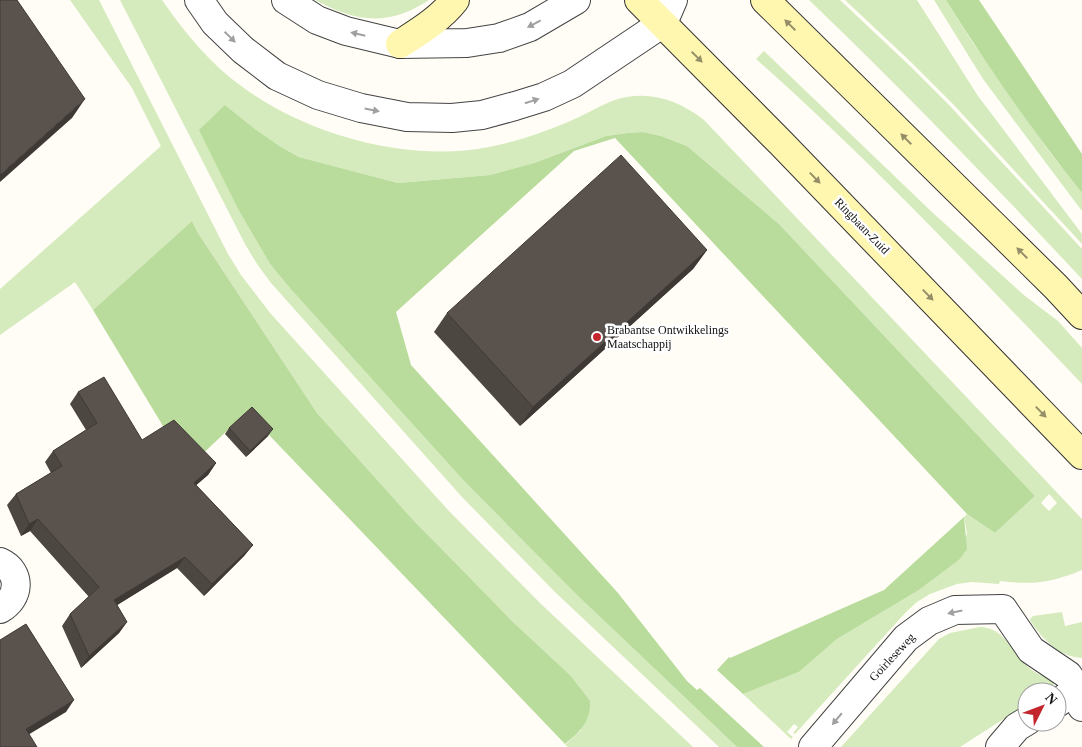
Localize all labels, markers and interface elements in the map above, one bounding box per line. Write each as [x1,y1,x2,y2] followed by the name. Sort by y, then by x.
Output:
[785,19,797,31] one-way arrow
[527,20,540,29] one-way arrow
[350,30,365,38] one-way arrow
[224,31,236,43] one-way arrow
[691,51,703,63] one-way arrow
[525,96,540,104] one-way arrow
[365,106,381,114] one-way arrow
[900,133,912,145] one-way arrow
[809,172,821,184] one-way arrow
[832,195,892,257] street label: Ringbaan-Zuid
[1016,247,1028,259] one-way arrow
[922,289,934,301] one-way arrow
[607,323,729,351] place label: Brabantse Ontwikkelings Maatschappij
[591,331,603,343] marker: Brabantse Ontwikkelings Maatschappij
[1035,406,1047,418] one-way arrow
[947,608,962,616] one-way arrow
[866,630,918,684] street label: Goirleseweg
[1017,682,1067,732] north arrow
[1042,690,1060,707] text: N
[832,712,843,725] one-way arrow

